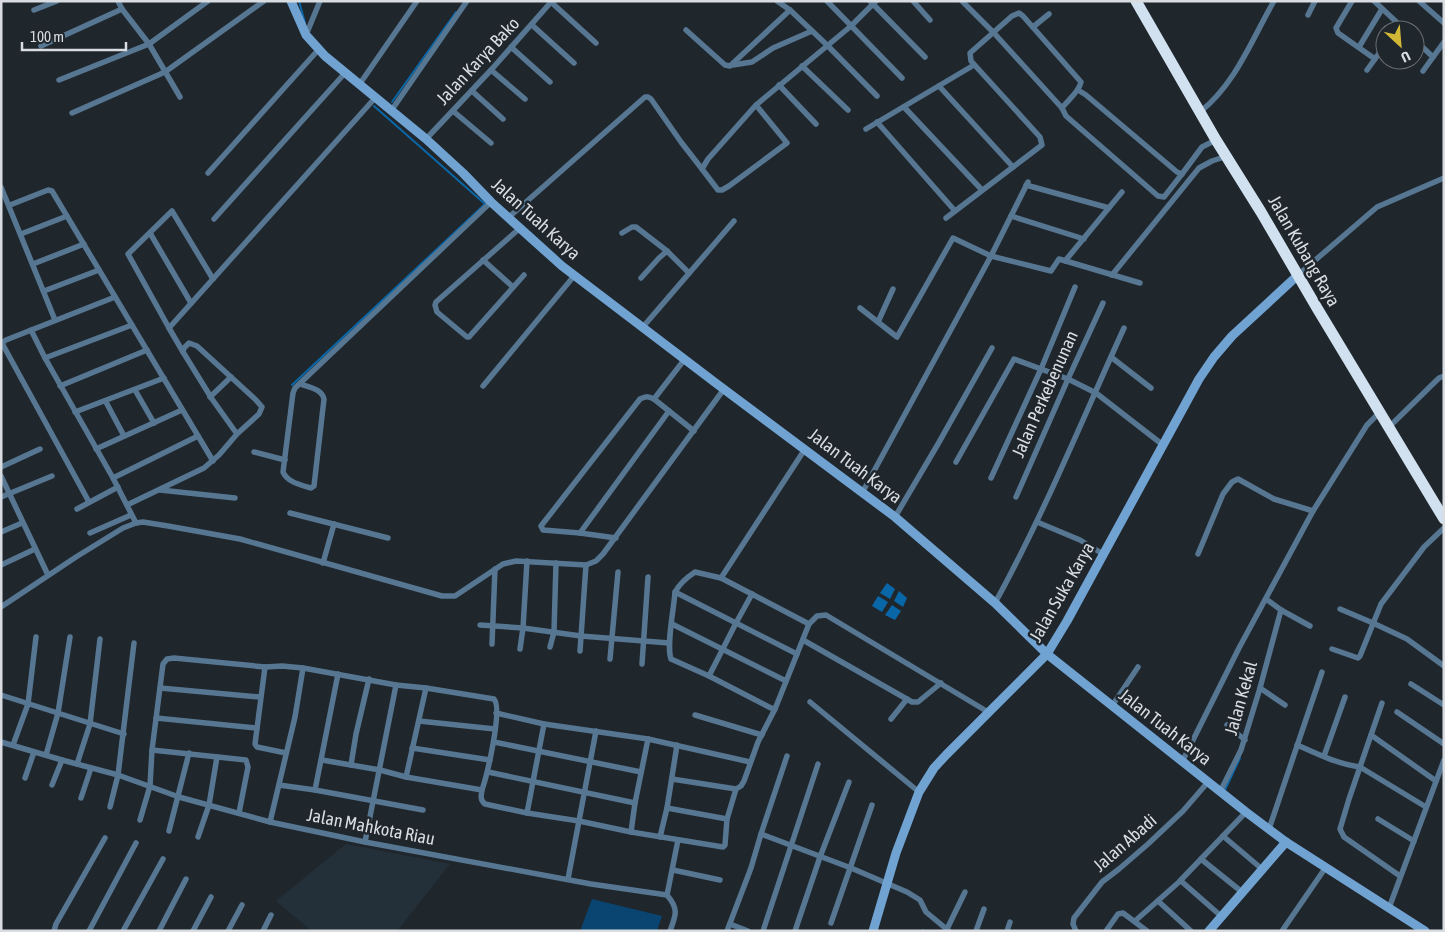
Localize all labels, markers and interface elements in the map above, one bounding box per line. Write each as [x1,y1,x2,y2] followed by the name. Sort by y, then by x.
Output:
[432,13,523,109] street label: Jalan Karya Bako
[22,20,126,52] scale bar
[1375,20,1425,70] north arrow
[30,28,64,45] text: 100 m
[1398,48,1413,66] text: U
[488,174,585,264] street label: Jalan Tuah Karya
[1264,192,1345,310] street label: Jalan Kubang Raya
[1007,327,1082,460] street label: Jalan Perkebenunan
[804,424,906,508] street label: Jalan Tuah Karya
[1025,538,1098,645] street label: Jalan Suka Karya
[1220,658,1261,737] street label: Jalan Kekal
[1115,684,1216,769] street label: Jalan Tuah Karya
[305,804,437,849] street label: Jalan Mahkota Riau
[1089,809,1161,876] street label: Jalan Abadi

